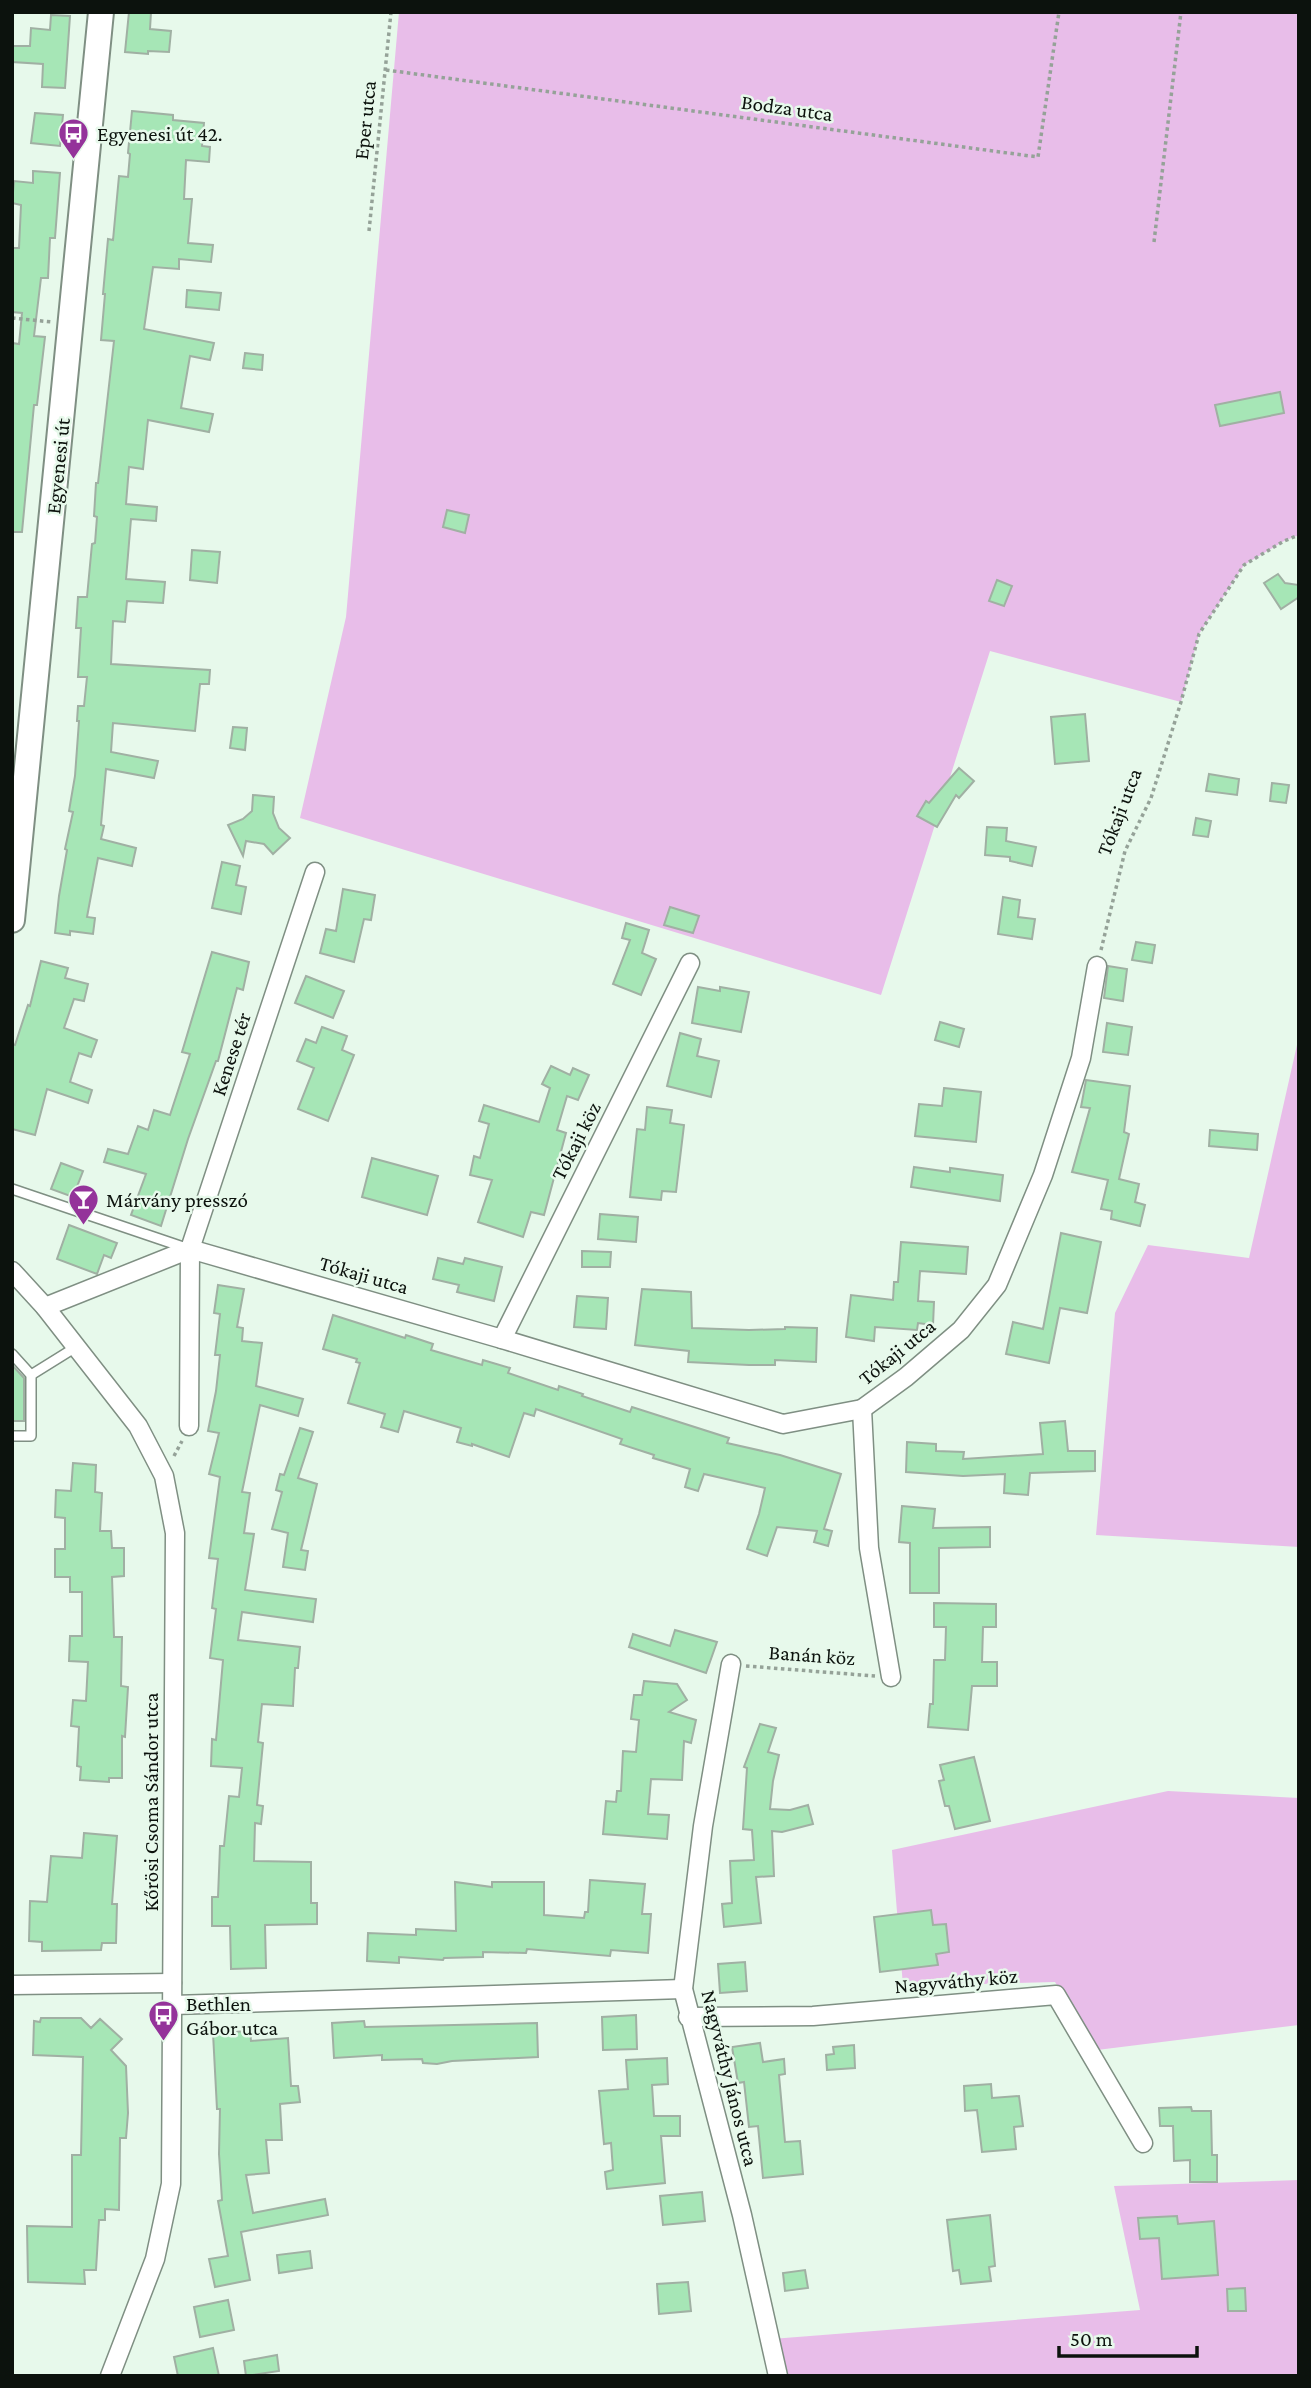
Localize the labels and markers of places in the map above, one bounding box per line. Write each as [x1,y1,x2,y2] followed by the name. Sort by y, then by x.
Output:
[57,117,91,161] bus stop icon: Egyenesi út 42.
[97,122,223,146] place label: Egyenesi út 42.
[66,1183,100,1227] bar icon: Márvány presszó
[106,1188,248,1212] place label: Márvány presszó
[186,1992,278,2040] place label: Bethlen Gábor utca
[146,1999,180,2043] bus stop icon: Bethlen Gábor utca

